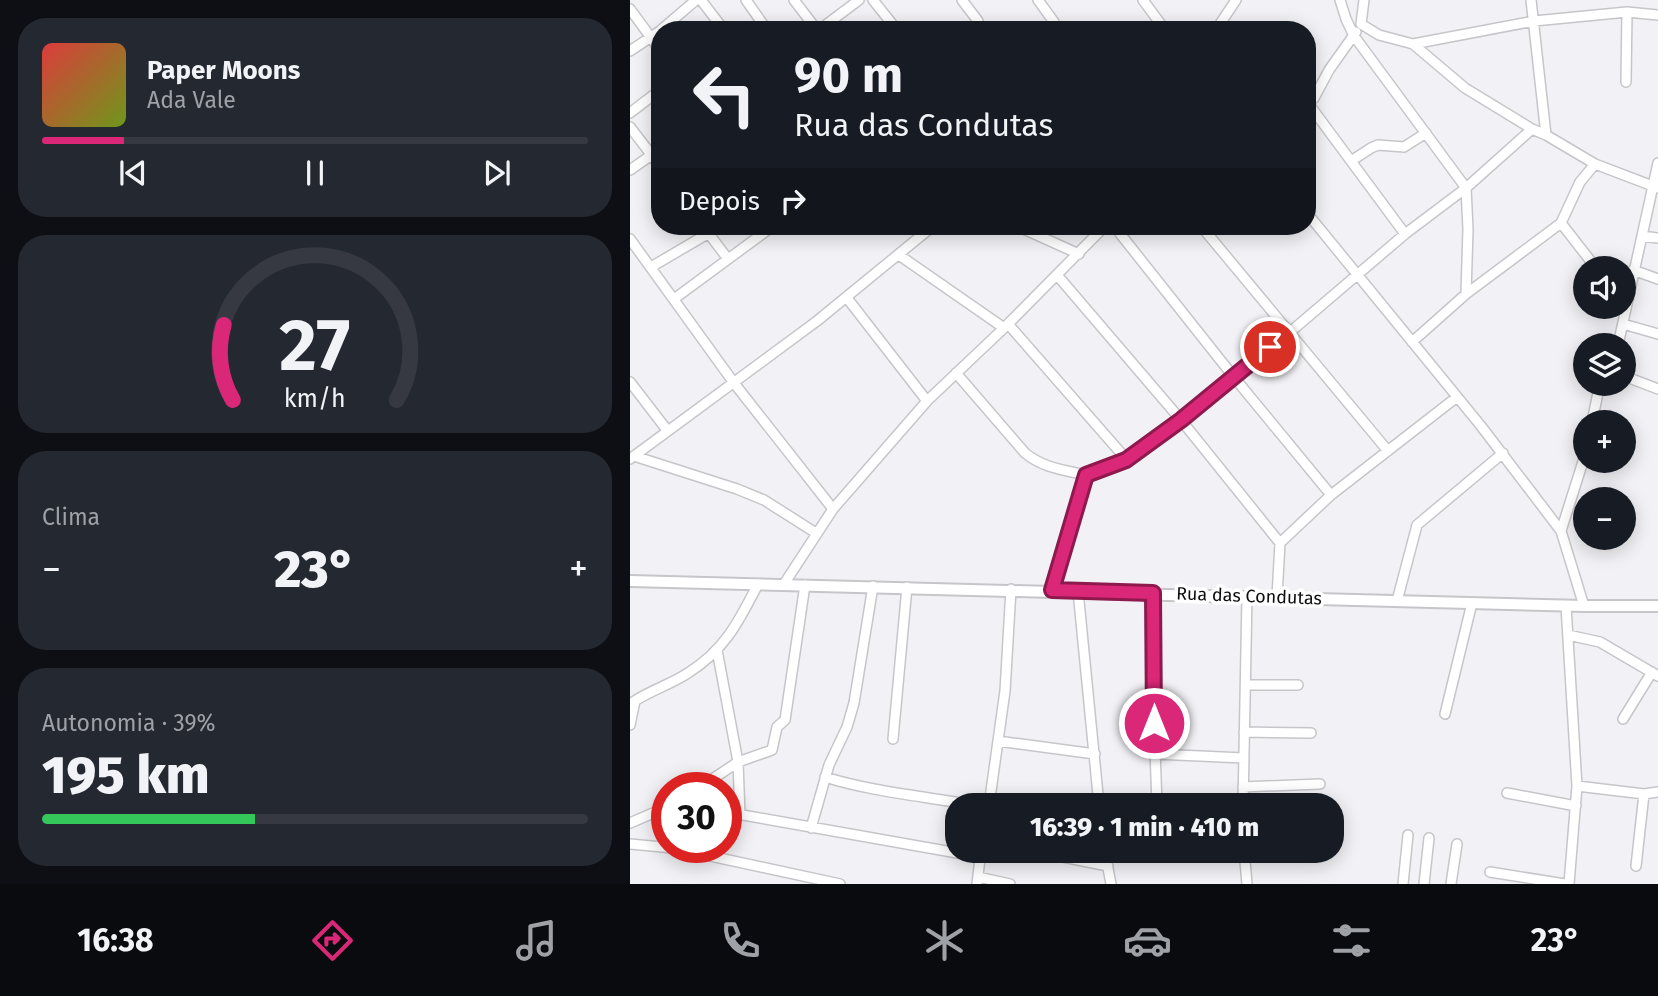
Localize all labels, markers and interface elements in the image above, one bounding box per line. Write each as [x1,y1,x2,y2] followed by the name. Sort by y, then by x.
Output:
[794,46,903,105] text: 90 m
[679,49,770,140] icon: left
[147,55,300,86] text: Paper Moons
[147,86,236,114] text: Ada Vale
[794,106,1053,144] text: Rua das Condutas
[114,154,152,192] icon: previous
[296,154,334,192] icon: pause
[478,154,516,192] icon: next
[774,182,812,220] icon: right
[679,186,760,217] text: Depois
[1573,256,1636,550] map controls
[1573,256,1636,319] button: sound
[280,302,350,389] text: 27
[1240,317,1300,377] pin
[1251,328,1289,366] icon: arrive
[1573,333,1636,396] button: layers
[284,384,346,414] text: km/h
[1573,410,1636,473] button: +
[1573,487,1636,550] button: −
[42,503,100,531] text: Clima
[274,538,356,601] text: 23°
[42,546,61,592] text: −
[569,546,588,592] text: +
[1176,582,1322,610] street label: Rua das Condutas
[1117,686,1191,760] position arrow
[42,709,216,737] text: Autonomia · 39%
[42,744,210,807] text: 195 km
[651,772,742,863] speed limit sign: 30
[1030,812,1259,843] text: 16:39 · 1 min · 410 m
[308,916,357,965] icon: directions
[512,916,561,965] icon: music
[716,916,765,965] icon: phone
[920,916,969,965] icon: climate
[1123,916,1172,965] icon: car
[1327,916,1376,965] icon: filters
[77,921,154,959] text: 16:38
[1531,921,1581,959] text: 23°

